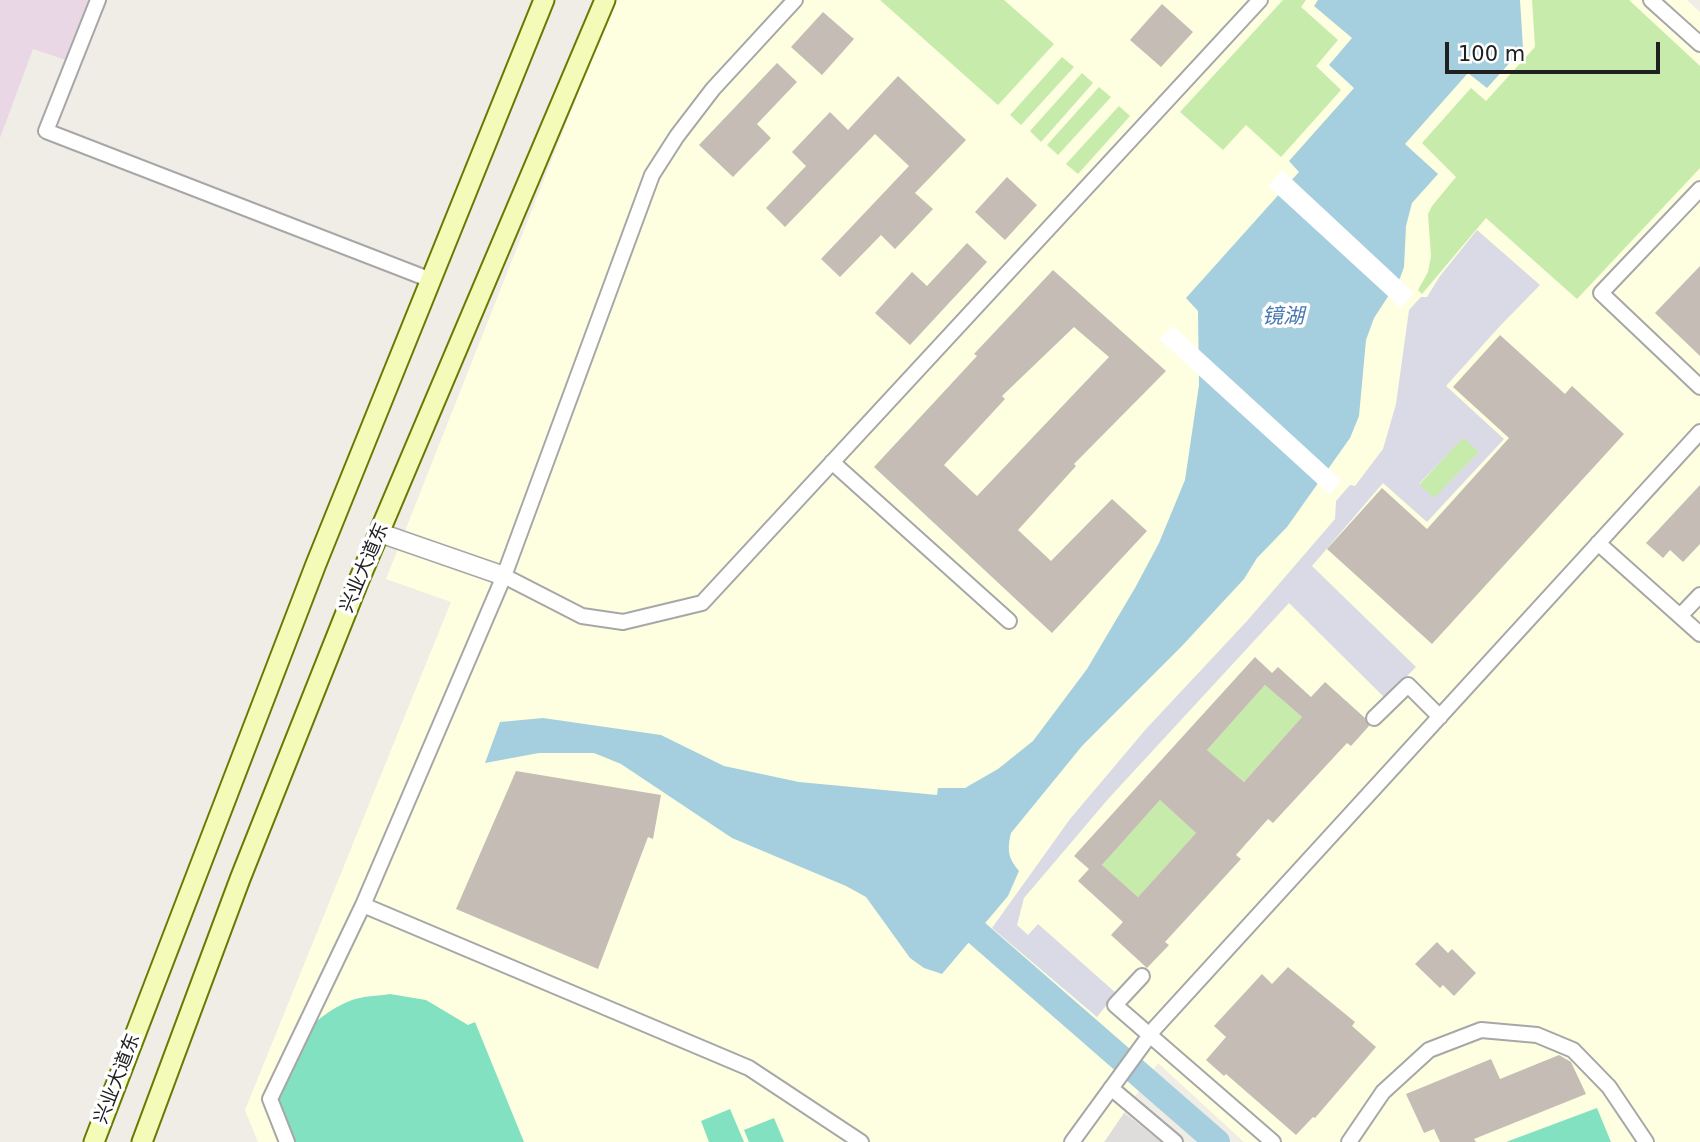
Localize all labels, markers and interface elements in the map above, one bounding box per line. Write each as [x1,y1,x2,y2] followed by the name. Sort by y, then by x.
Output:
[1448,28,1663,72] scale bar
[1458,42,1525,66] text: 100 m
[1262,305,1304,331] water label: 镜湖
[336,520,394,616] street label: 兴业大道东
[90,1031,146,1127] street label: 兴业大道东

